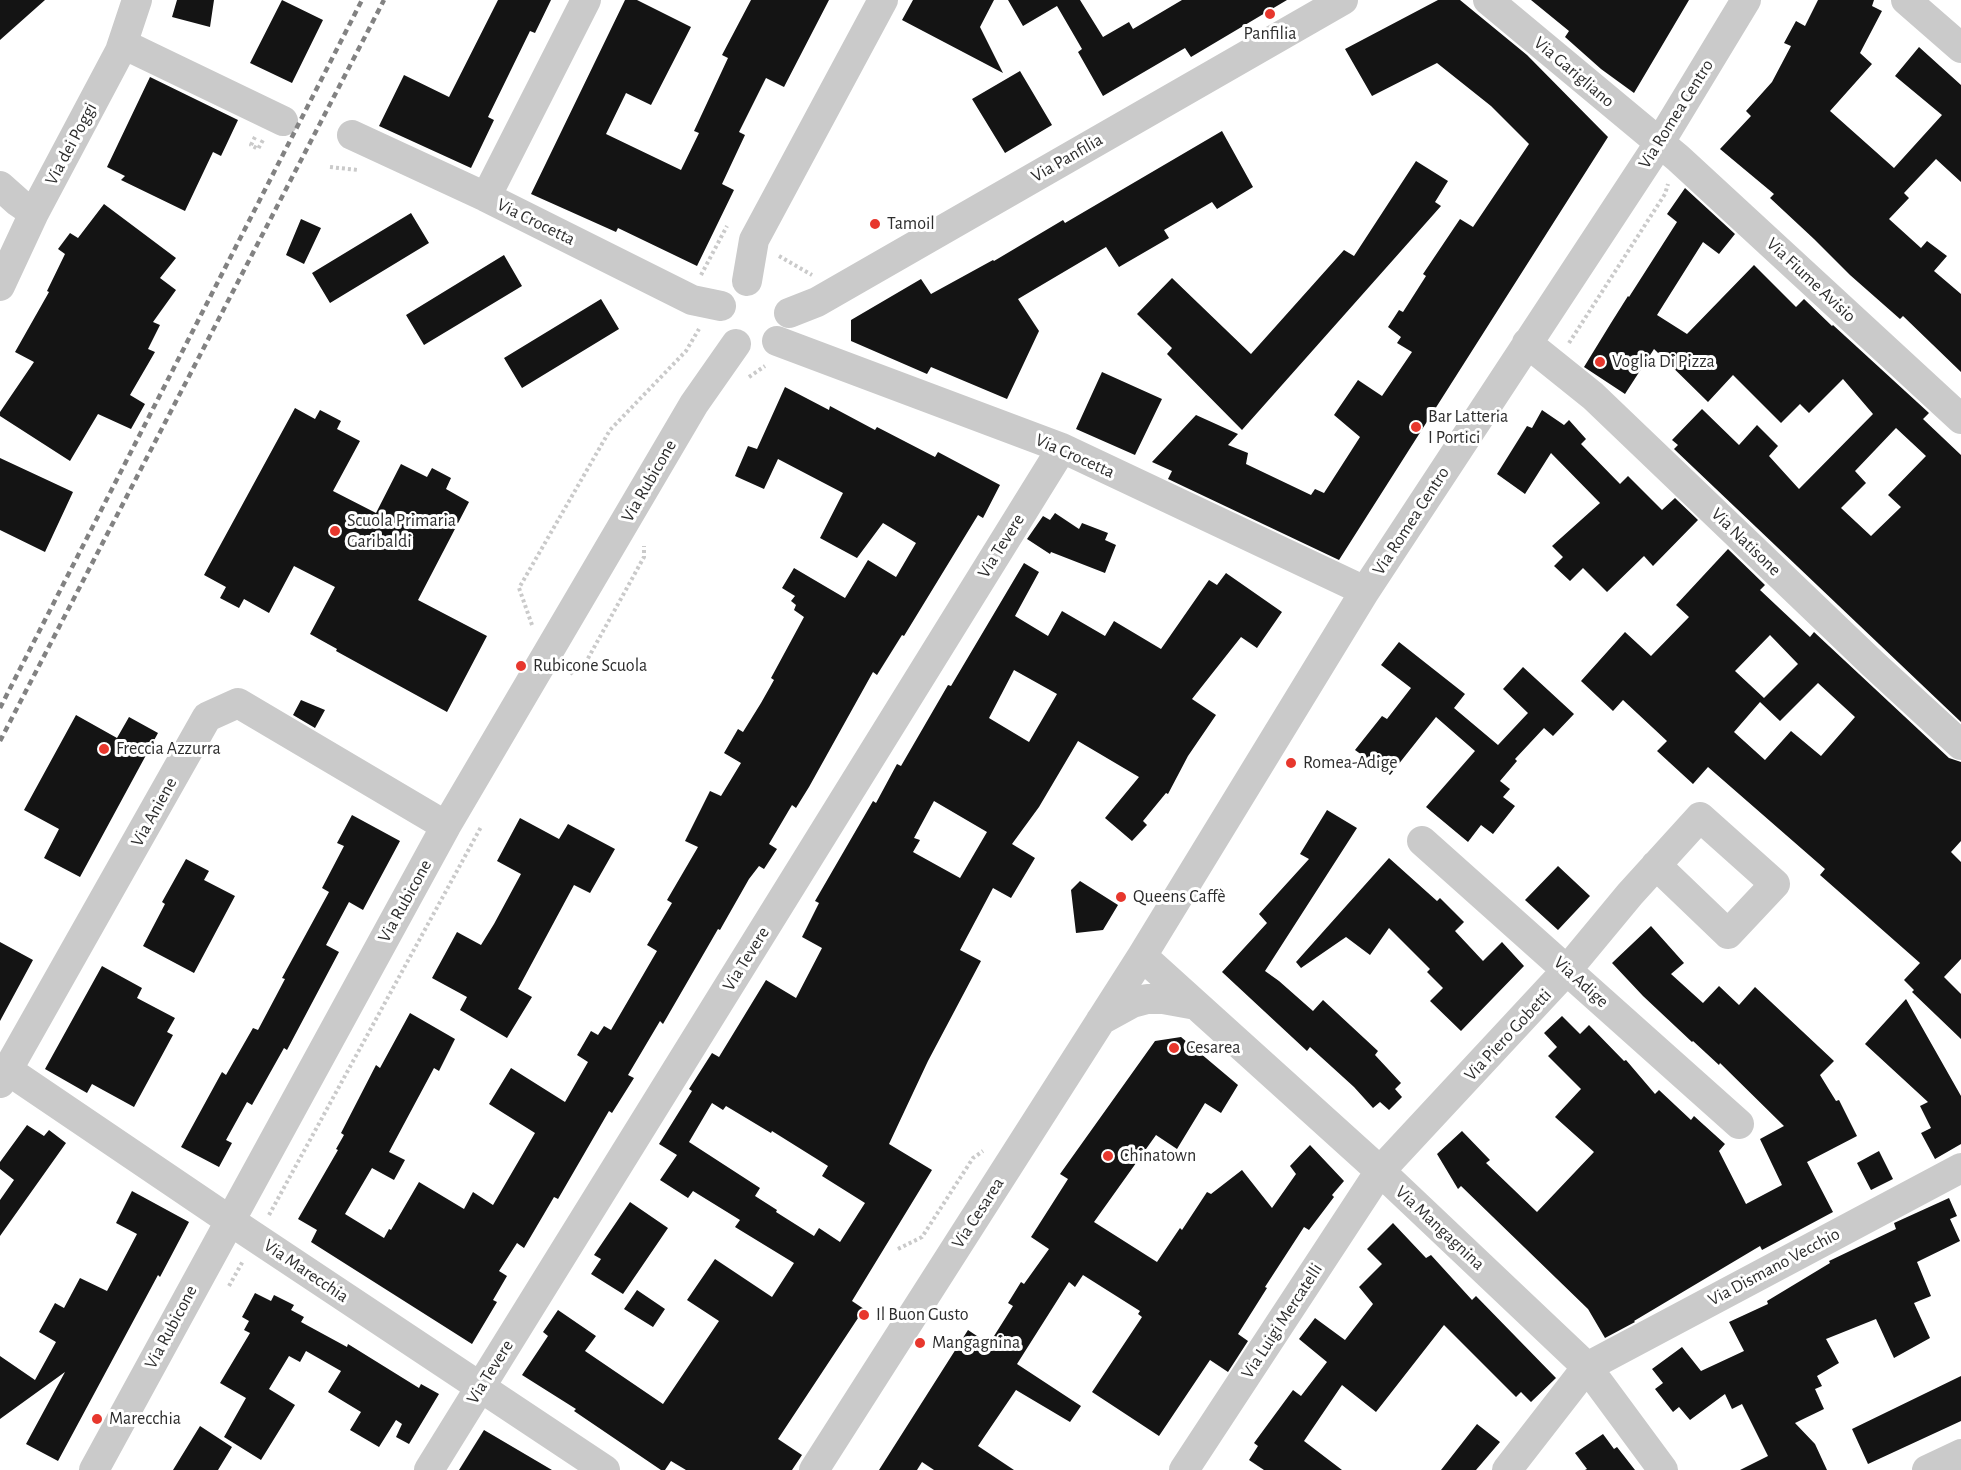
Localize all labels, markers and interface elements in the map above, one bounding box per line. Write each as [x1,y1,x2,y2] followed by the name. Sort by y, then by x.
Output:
[1263,7,1277,21] marker: Panfilia
[1243,23,1297,45] place label: Panfilia
[1529,32,1619,112] street label: Via Garigliano
[1634,55,1718,173] street label: Via Romea Centro
[40,99,102,189] street label: Via dei Poggi
[1027,129,1107,187] street label: Via Panfilia
[493,194,579,250] street label: Via Crocetta
[887,213,935,235] place label: Tamoil
[868,217,882,231] marker: Tamoil
[1762,233,1860,327] street label: Via Fiume Avisio
[1612,351,1715,373] place label: Voglia Di Pizza
[1593,355,1607,369] marker: Voglia Di Pizza
[1428,406,1508,448] place label: Bar Latteria I Portici
[1409,420,1423,434] marker: Bar Latteria I Portici
[1032,429,1118,483] street label: Via Crocetta
[617,436,681,526] street label: Via Rubicone
[1368,463,1454,579] street label: Via Romea Centro
[1706,503,1786,581] street label: Via Natisone
[347,510,456,552] place label: Scuola Primaria Garibaldi
[973,510,1029,582] street label: Via Tevere
[328,524,342,538] marker: Scuola Primaria Garibaldi
[533,655,647,677] place label: Rubicone Scuola
[514,659,528,673] marker: Rubicone Scuola
[116,738,221,760] place label: Freccia Azzurra
[97,742,111,756] marker: Freccia Azzurra
[1303,752,1397,774] place label: Romea-Adige
[1284,756,1298,770] marker: Romea-Adige
[126,774,182,850] street label: Via Aniene
[373,856,437,946] street label: Via Rubicone
[1133,886,1226,908] place label: Queens Caffè
[1114,890,1128,904] marker: Queens Caffè
[718,923,774,995] street label: Via Tevere
[1549,952,1613,1012] street label: Via Adige
[1460,984,1556,1086] street label: Via Piero Gobetti
[1186,1037,1241,1059] place label: Cesarea
[1167,1041,1181,1055] marker: Cesarea
[1120,1145,1196,1167] place label: Chinatown
[1101,1149,1115,1163] marker: Chinatown
[947,1173,1009,1253] street label: Via Cesarea
[1391,1181,1489,1275] street label: Via Mangagnina
[1704,1223,1844,1311] street label: Via Dismano Vecchio
[259,1235,353,1307] street label: Via Marecchia
[1237,1259,1327,1383] street label: Via Luigi Mercatelli
[140,1282,202,1372] street label: Via Rubicone
[876,1304,969,1326] place label: Il Buon Gusto
[857,1308,871,1322] marker: Il Buon Gusto
[932,1332,1020,1354] place label: Mangagnina
[462,1336,518,1408] street label: Via Tevere
[913,1336,927,1350] marker: Mangagnina
[109,1408,181,1430] place label: Marecchia
[90,1412,104,1426] marker: Marecchia

